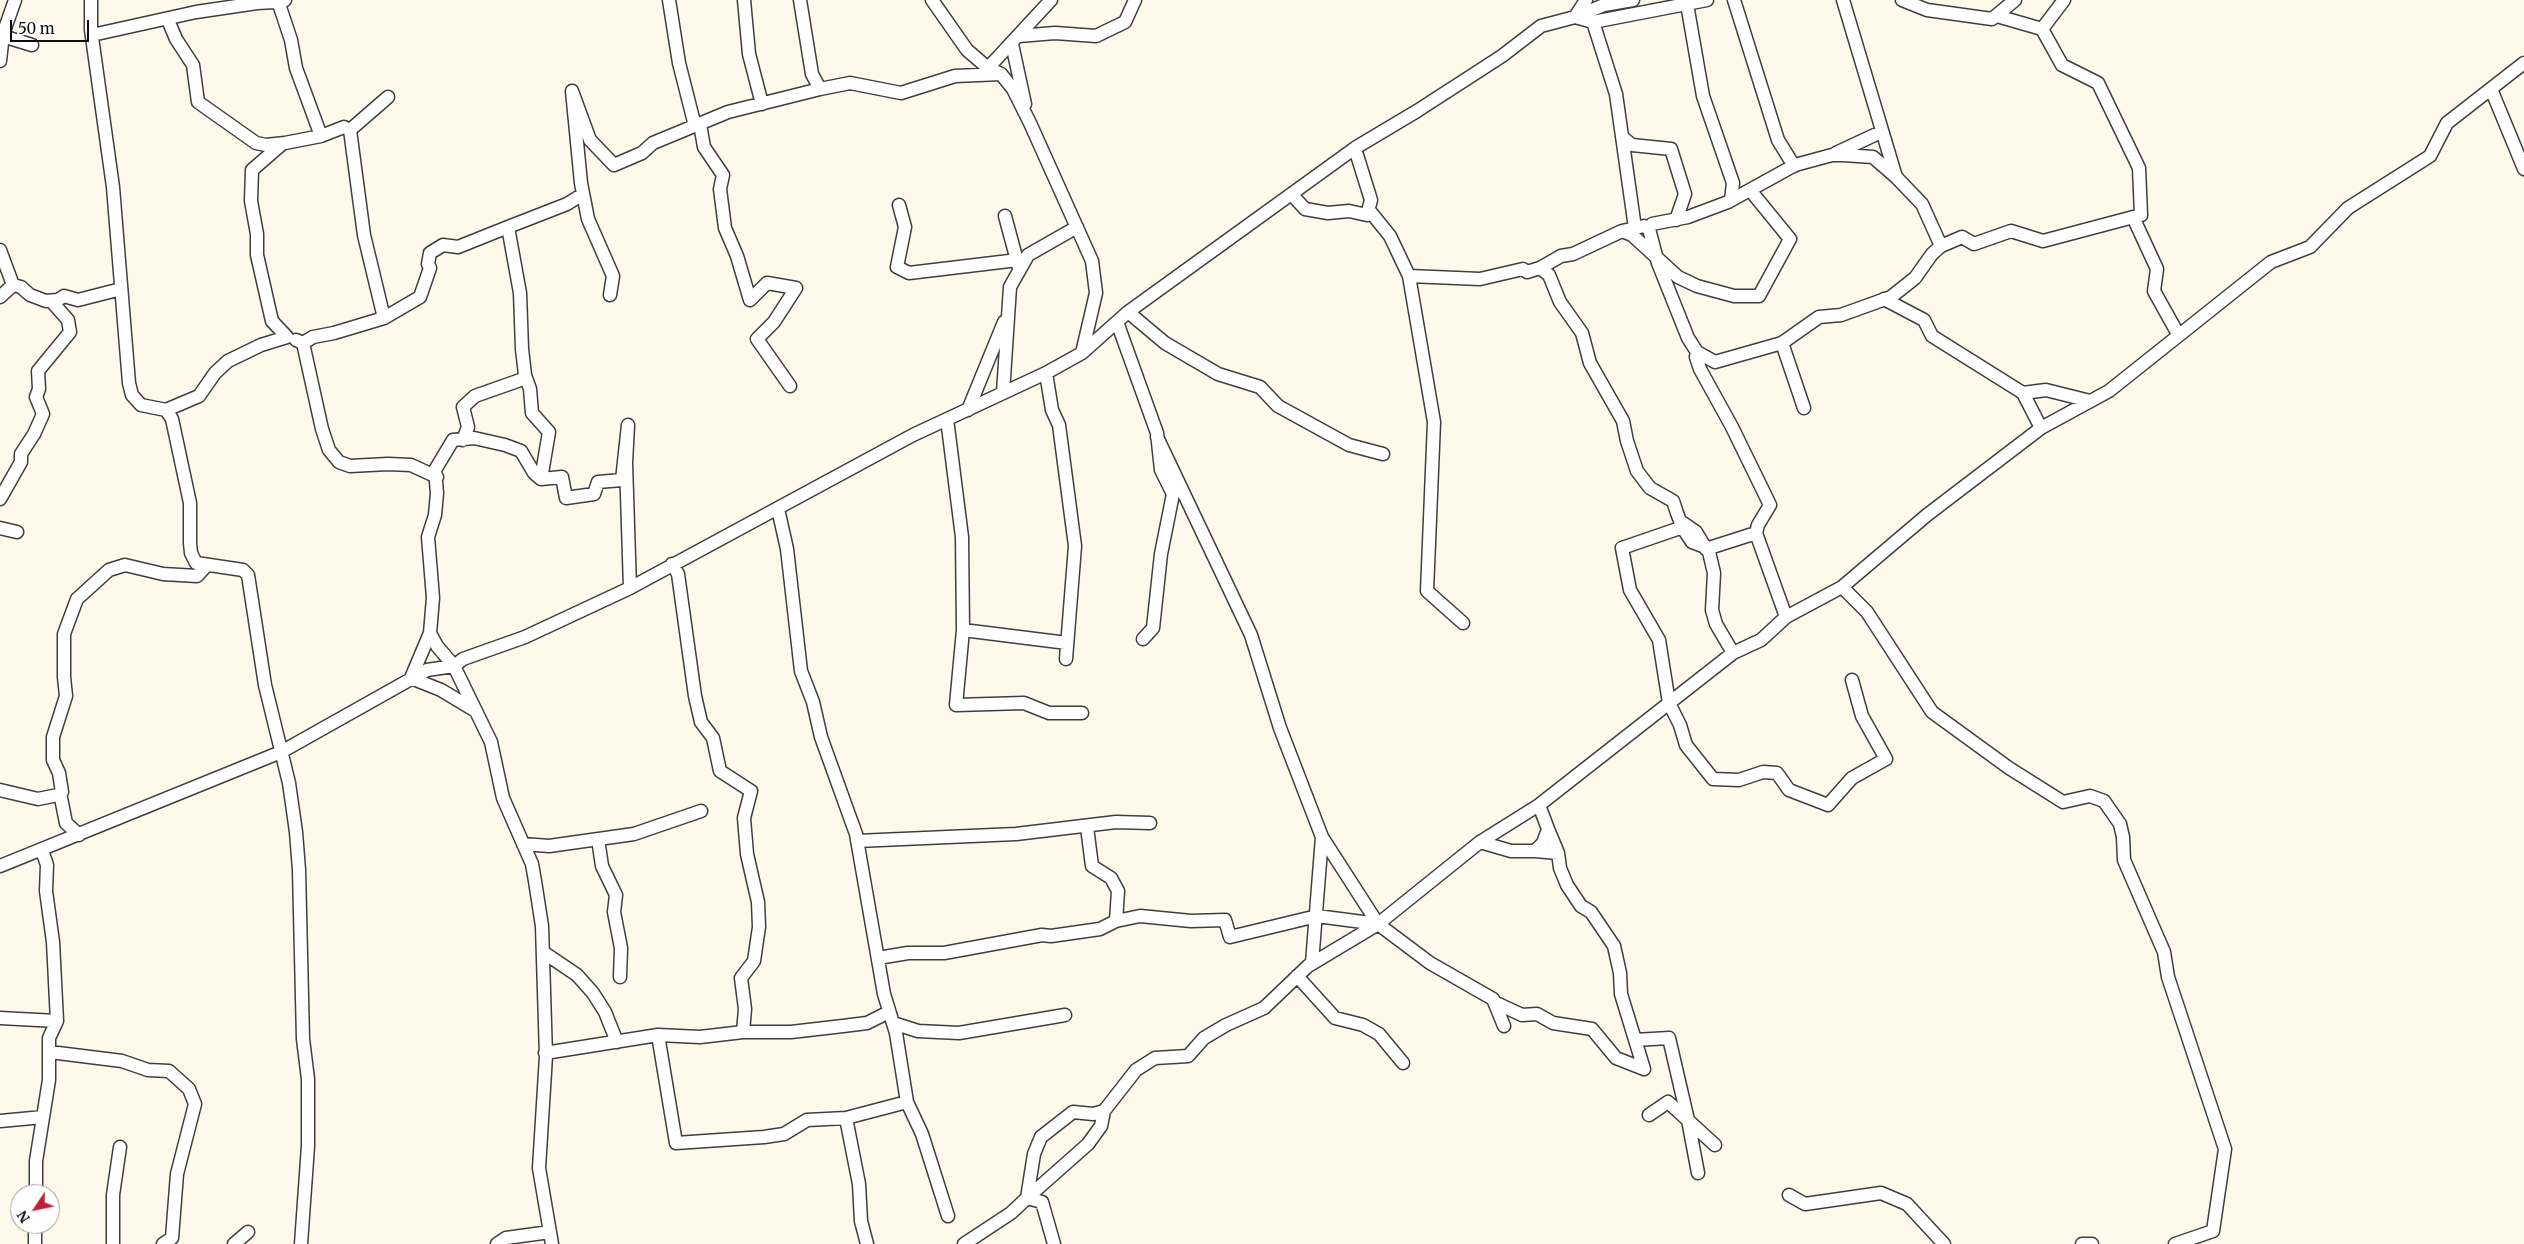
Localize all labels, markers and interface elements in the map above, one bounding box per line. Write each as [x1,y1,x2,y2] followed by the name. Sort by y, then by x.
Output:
[12,10,91,42] scale bar
[18,19,55,38] text: 50 m
[10,1184,60,1234] north arrow
[13,1207,34,1226] text: N

